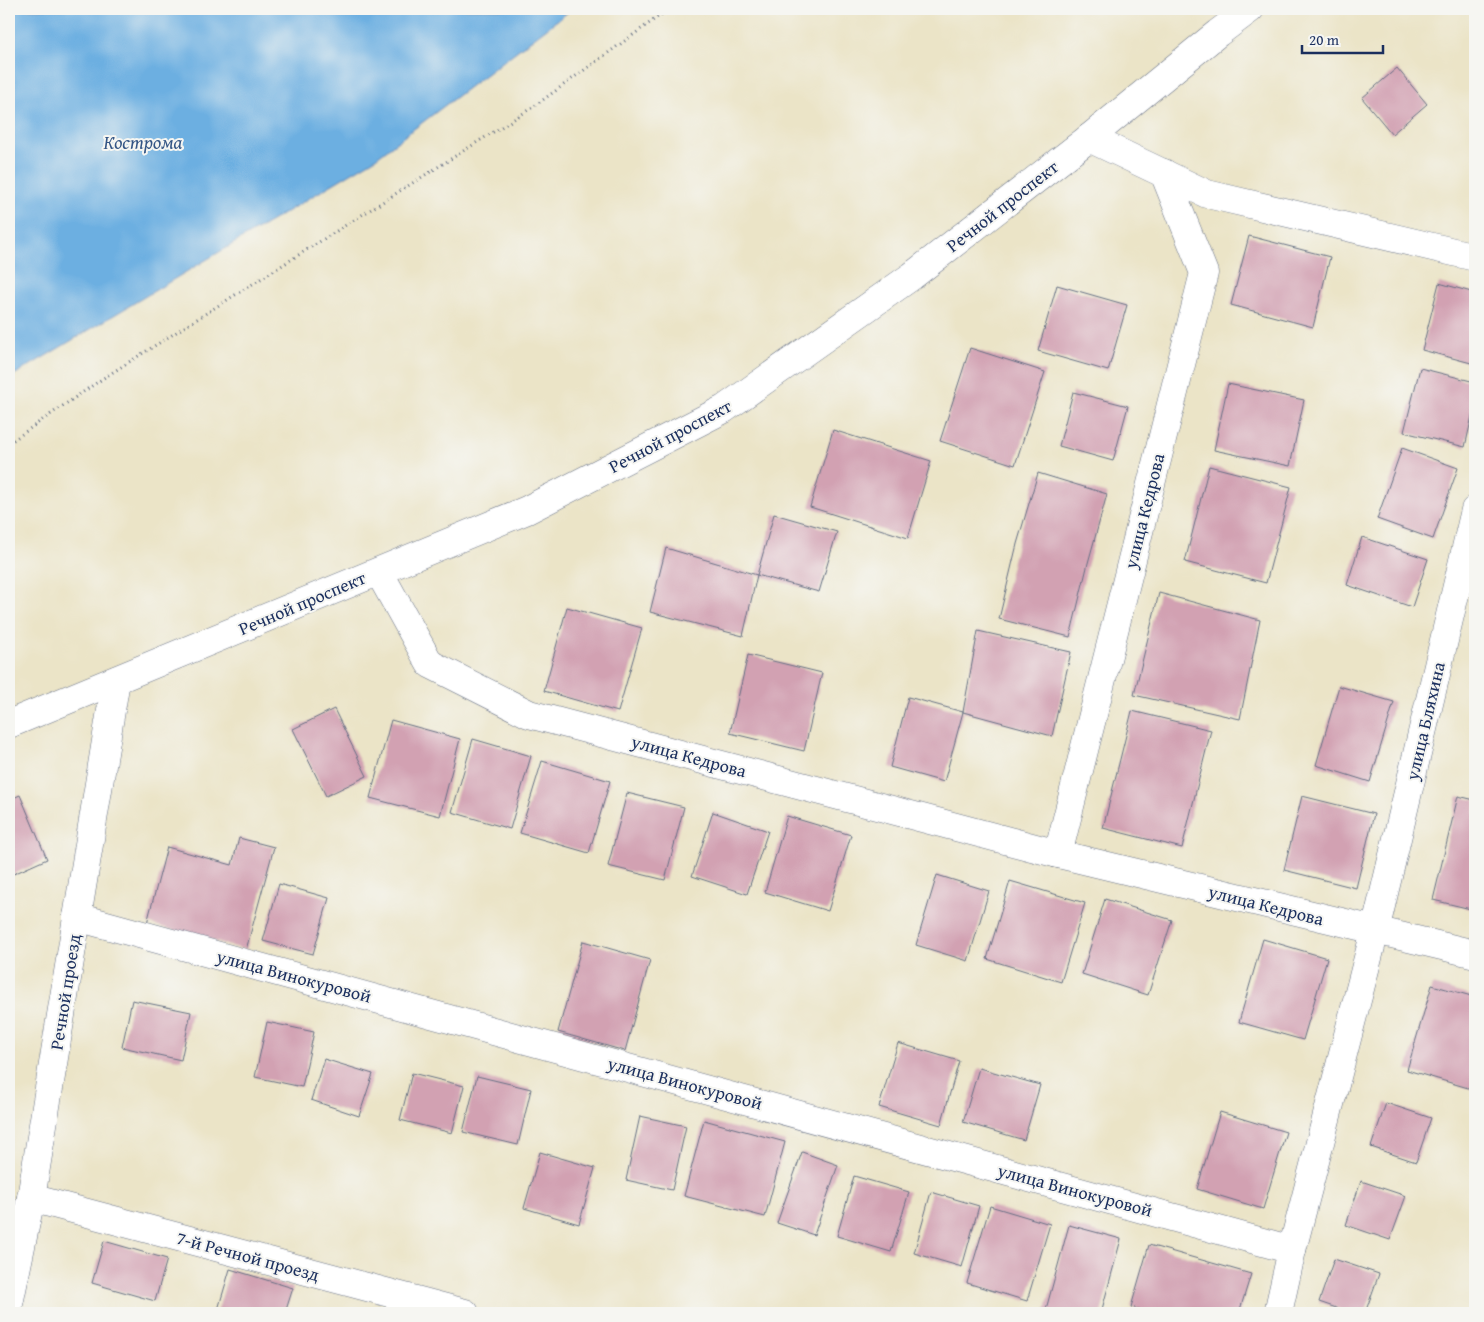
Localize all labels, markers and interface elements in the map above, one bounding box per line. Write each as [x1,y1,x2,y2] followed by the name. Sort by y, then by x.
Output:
[1302,22,1383,54] scale bar
[1309,29,1340,50] text: 20 m
[104,128,183,156] water label: Кострома
[940,153,1064,258] street label: Речной проспект
[604,392,737,480] street label: Речной проспект
[1116,450,1171,573] street label: улица Кедрова
[234,564,370,642] street label: Речной проспект
[1398,659,1452,784] street label: улица Бляхина
[628,727,750,784] street label: улица Кедрова
[1204,877,1327,932] street label: улица Кедрова
[43,932,88,1052] street label: Речной проезд
[213,942,375,1010] street label: улица Винокуровой
[604,1049,766,1117] street label: улица Винокуровой
[994,1156,1156,1224] street label: улица Винокуровой
[174,1224,323,1288] street label: 7-й Речной проезд

